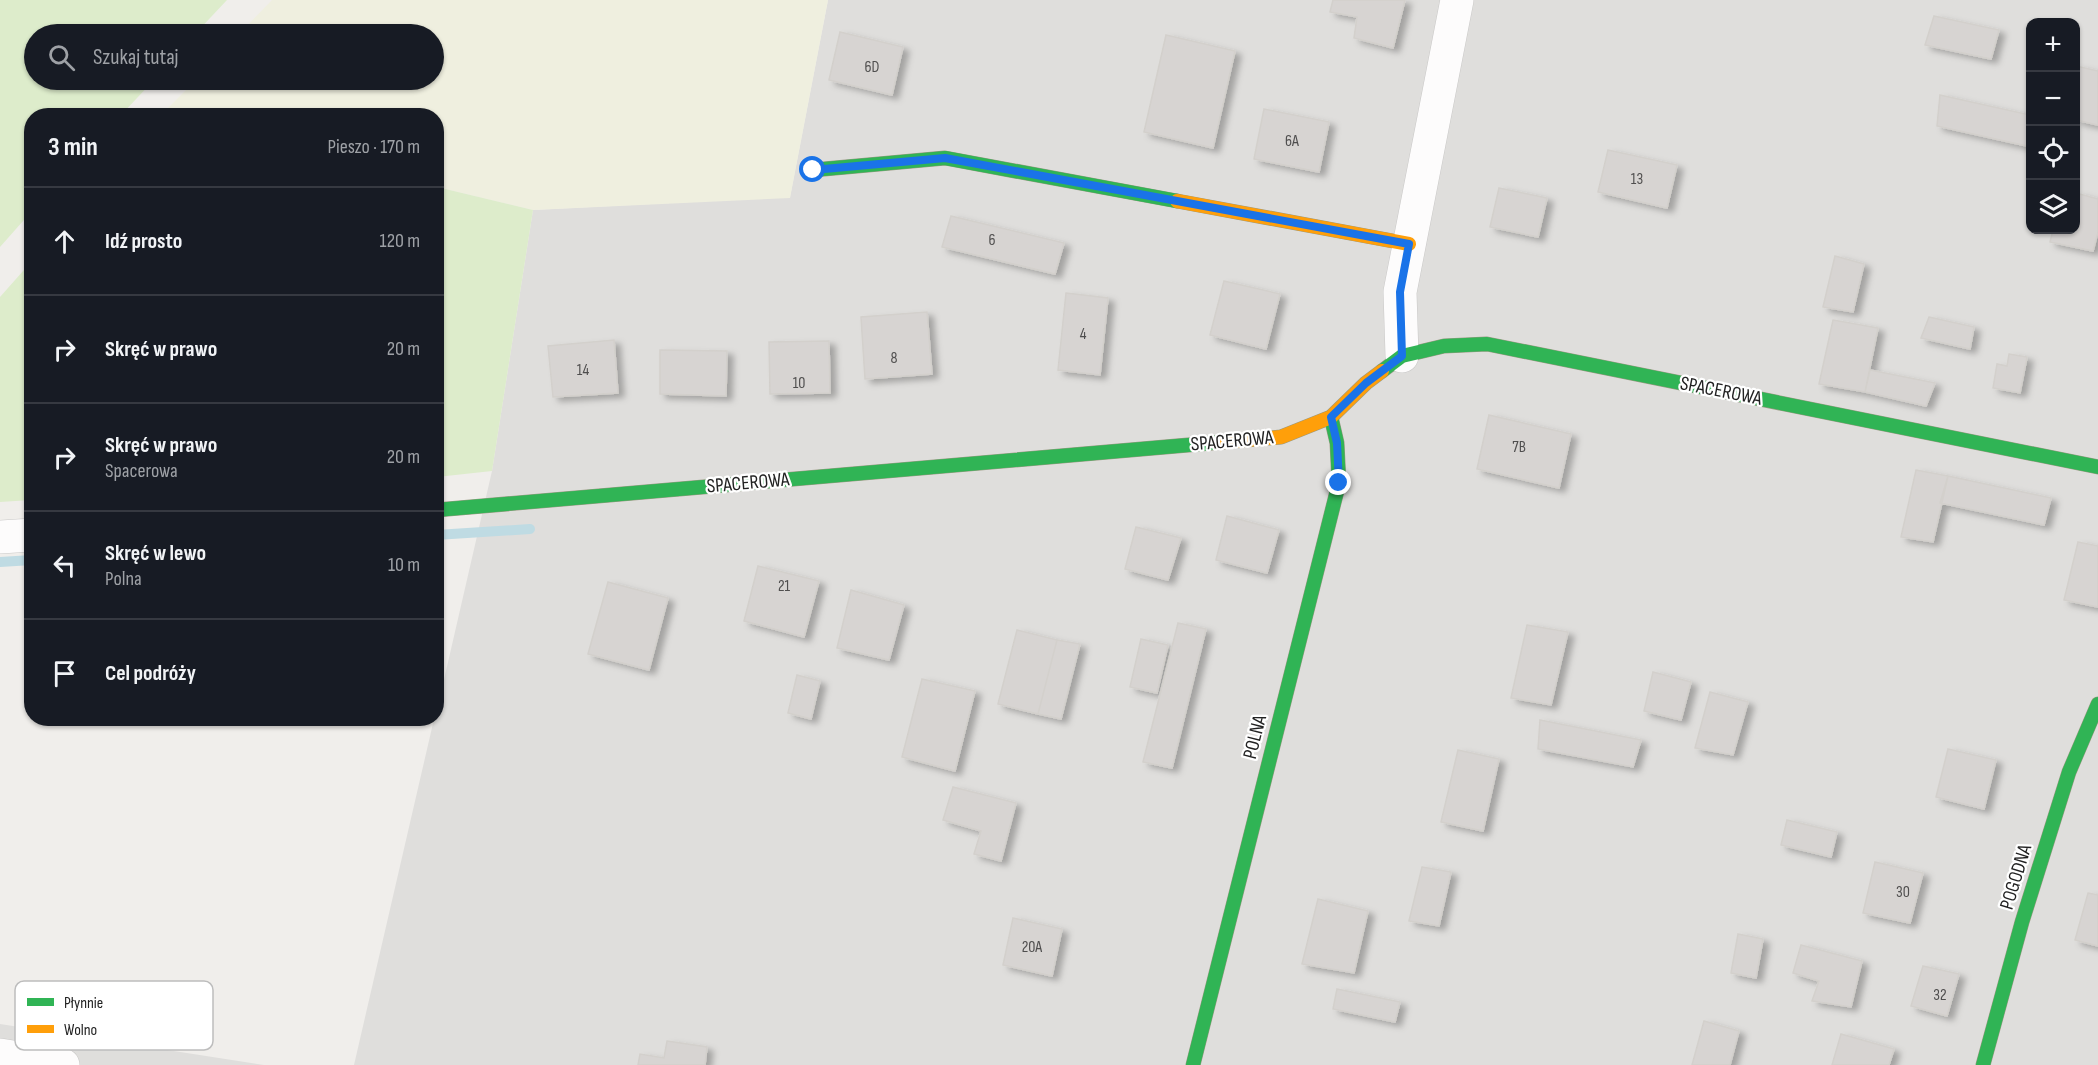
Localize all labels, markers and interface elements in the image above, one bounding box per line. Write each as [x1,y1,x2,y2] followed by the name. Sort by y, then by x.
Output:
[2026,18,2080,234] map controls
[2026,18,2080,72] button: +
[24,24,444,90] search box
[45,41,78,74] icon: search
[93,44,179,71] text: Szukaj tutaj
[865,58,880,77] house number: 6D
[2026,72,2080,126] button: −
[2026,126,2080,180] button: locate
[48,132,98,163] text: 3 min
[1285,132,1299,151] house number: 6A
[328,135,420,159] text: Pieszo · 170 m
[799,156,825,182] route start
[1631,170,1643,189] house number: 13
[2026,180,2080,234] button: layers
[48,225,81,258] icon: ahead
[105,228,182,255] text: Idź prosto
[380,229,420,253] text: 120 m
[988,231,996,250] house number: 6
[1080,325,1087,344] house number: 4
[48,333,81,366] icon: right
[105,336,217,363] text: Skręć w prawo
[387,337,420,361] text: 20 m
[890,349,898,368] house number: 8
[577,361,589,380] house number: 14
[1678,371,1764,411] street label: SPACEROWA
[793,374,805,393] house number: 10
[1190,425,1275,457] street label: SPACEROWA
[105,432,217,459] text: Skręć w prawo
[1512,438,1526,457] house number: 7B
[48,441,81,474] icon: right
[387,445,420,469] text: 20 m
[105,459,178,483] text: Spacerowa
[706,467,791,499] street label: SPACEROWA
[1325,469,1351,495] route end
[105,540,206,567] text: Skręć w lewo
[48,549,81,582] icon: left
[388,553,420,577] text: 10 m
[105,567,142,591] text: Polna
[778,577,791,596] house number: 21
[48,657,81,690] icon: arrive
[105,660,196,687] text: Cel podróży
[1238,712,1272,761] street label: POLNA
[1995,841,2037,912] street label: POGODNA
[1896,883,1910,902] house number: 30
[1022,938,1042,957] house number: 20A
[15,981,213,1050] legend
[1933,986,1947,1005] house number: 32
[64,994,103,1013] text: Płynnie
[64,1021,97,1040] text: Wolno

